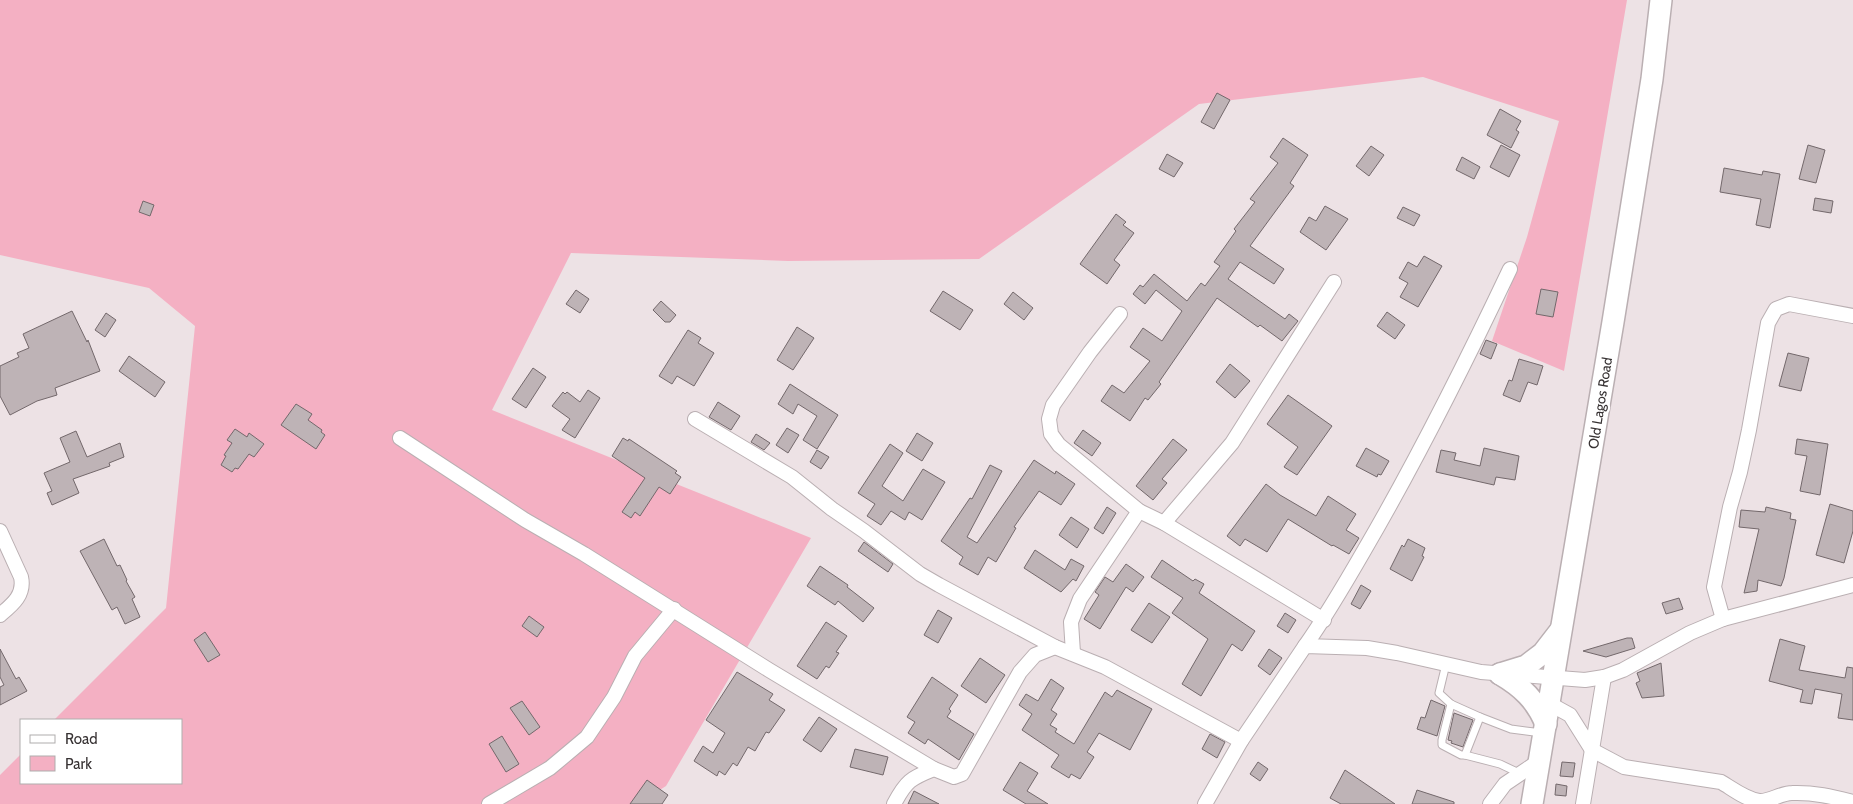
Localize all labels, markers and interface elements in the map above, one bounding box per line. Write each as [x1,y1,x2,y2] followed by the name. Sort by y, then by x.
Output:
[1584,356,1616,450] street label: Old Lagos Road
[20,719,182,784] legend
[65,730,98,748] text: Road
[65,755,92,773] text: Park

